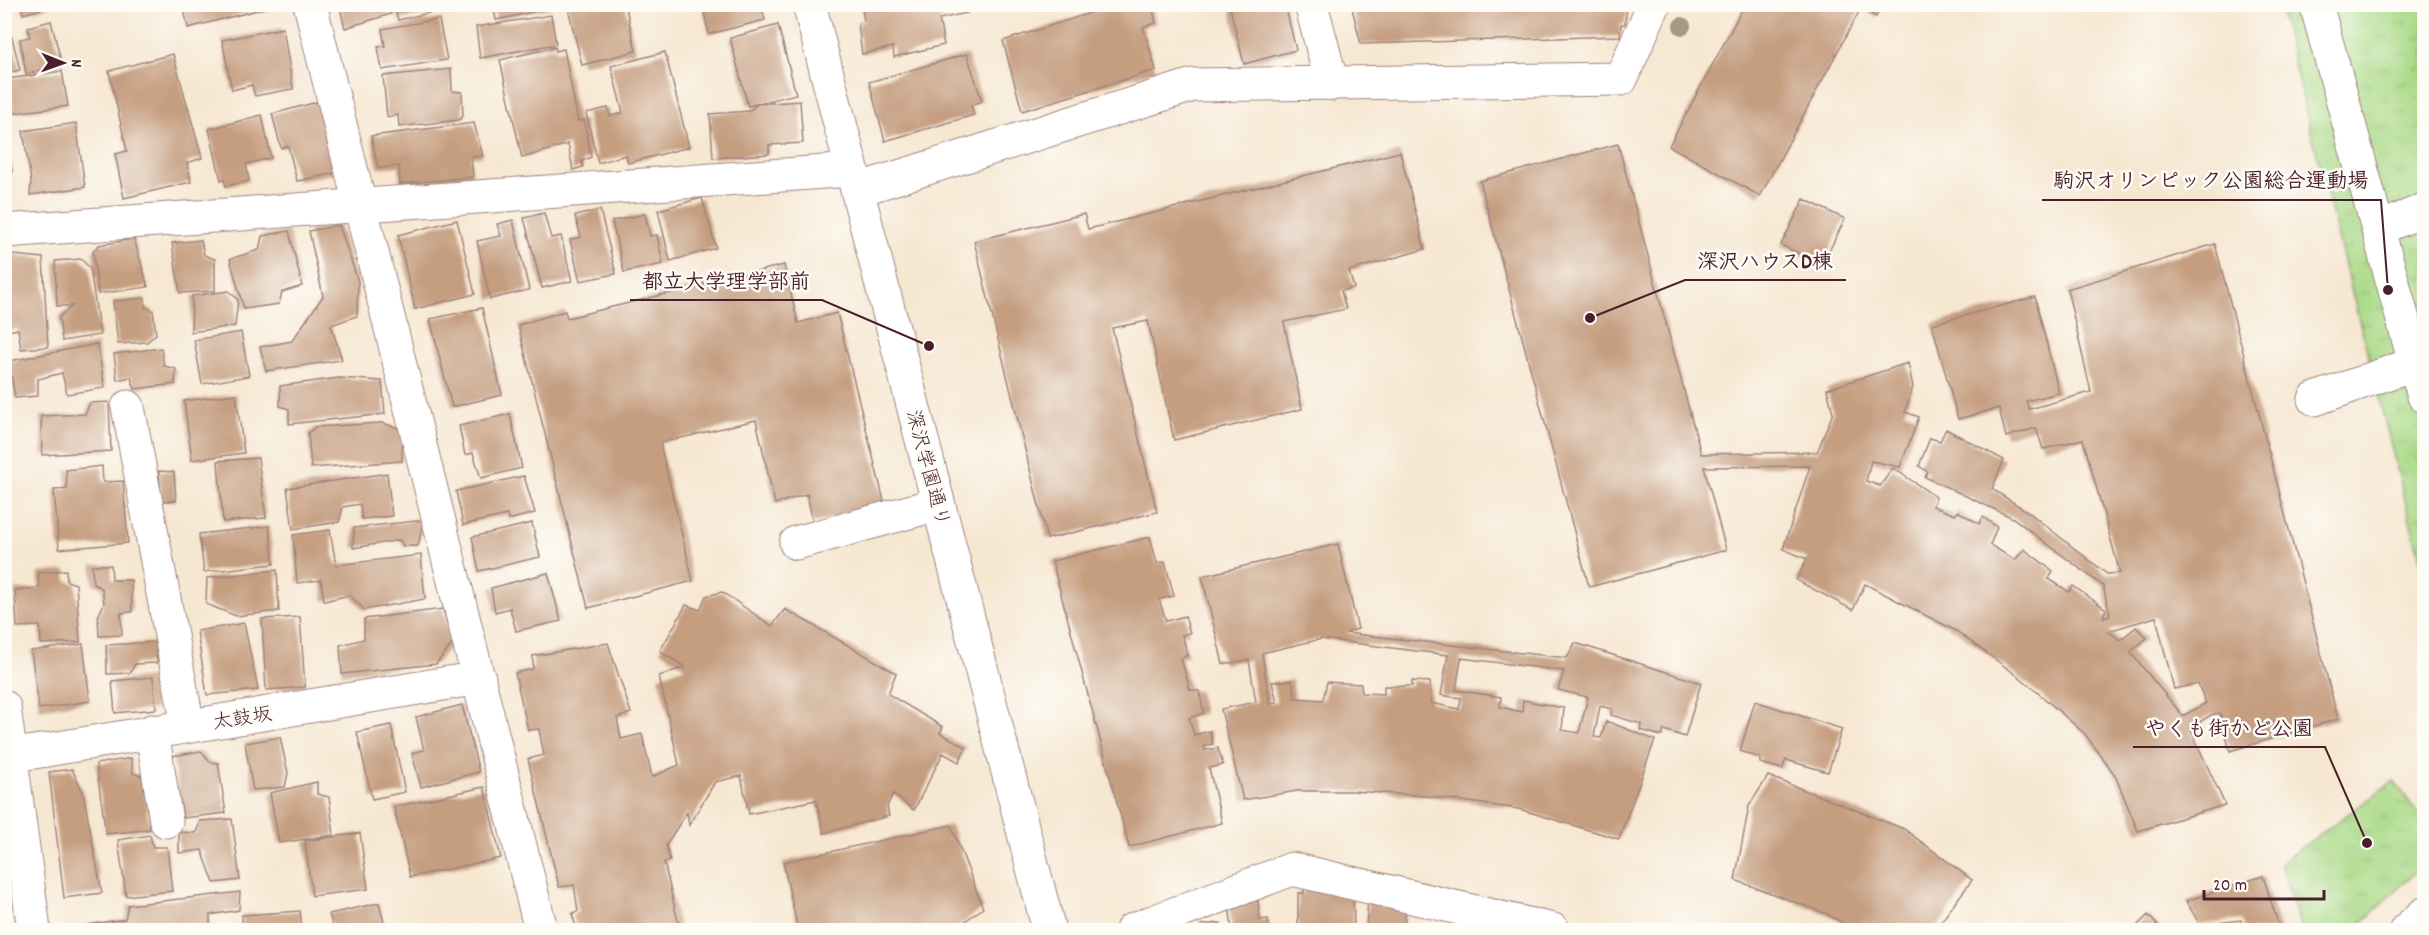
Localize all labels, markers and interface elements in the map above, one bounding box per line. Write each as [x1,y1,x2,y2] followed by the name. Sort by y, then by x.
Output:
[33,33,93,93] north arrow
[64,59,87,67] text: N
[2042,161,2381,200] callout: 駒沢オリンピック公園総合運動場
[2054,168,2369,198] text: 駒沢オリンピック公園総合運動場
[1685,241,1846,280] callout: 深沢ハウスD棟
[1697,249,1833,279] text: 深沢ハウスD棟
[630,261,822,300] callout: 都立大学理学部前
[642,269,810,299] text: 都立大学理学部前
[897,407,955,530] street label: 深沢学園通り
[211,701,274,738] street label: 太鼓坂
[2133,708,2325,747] callout: やくも街かど公園
[2145,716,2313,746] text: やくも街かど公園
[2204,863,2324,901] scale bar
[2213,874,2247,899] text: 20 m

